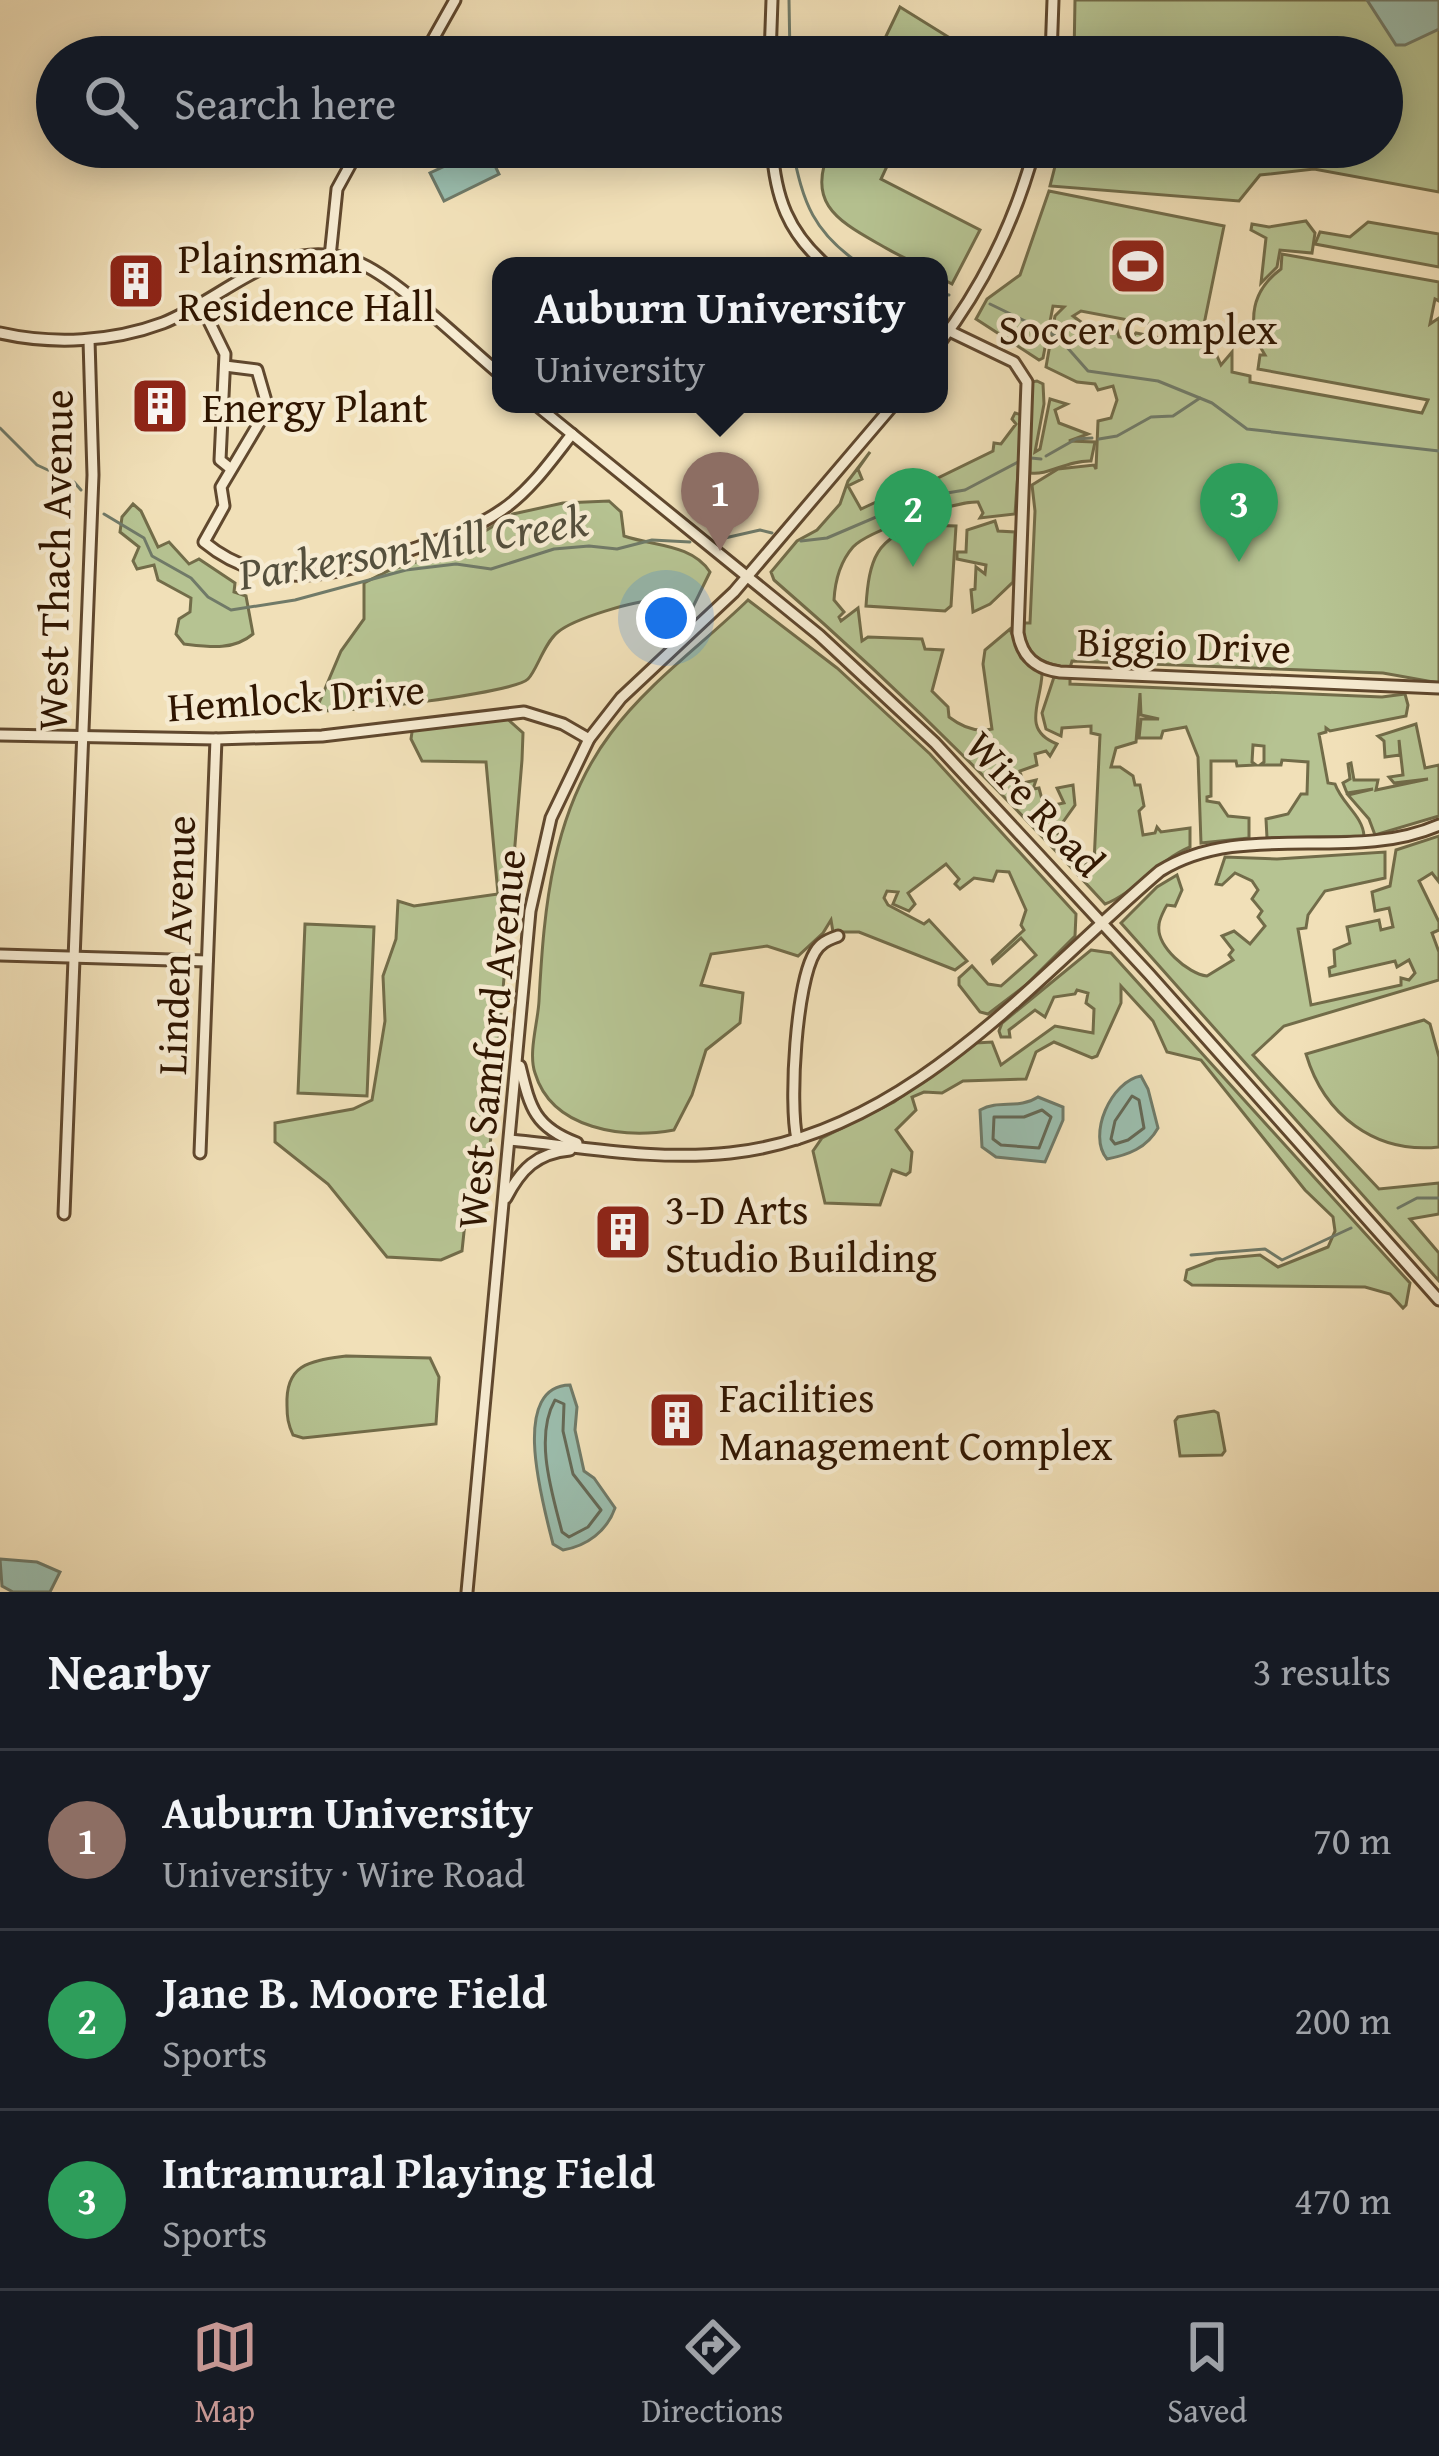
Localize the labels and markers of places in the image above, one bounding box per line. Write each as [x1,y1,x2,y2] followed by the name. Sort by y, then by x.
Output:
[178,227,435,336] place label: Plainsman Residence Hall
[1107,235,1169,297] sports icon: Soccer Complex
[105,250,167,312] building icon: Plainsman Residence Hall
[999,298,1278,359] place label: Soccer Complex
[129,375,191,437] building icon: Energy Plant
[202,376,428,437] place label: Energy Plant
[681,452,759,551] pin: 1
[1200,463,1278,562] pin: 3
[874,468,952,567] pin: 2
[665,1178,937,1287] place label: 3-D Arts Studio Building
[592,1201,654,1263] building icon: 3-D Arts Studio Building
[719,1366,1113,1475] place label: Facilities Management Complex
[646,1389,708,1451] building icon: Facilities Management Complex

